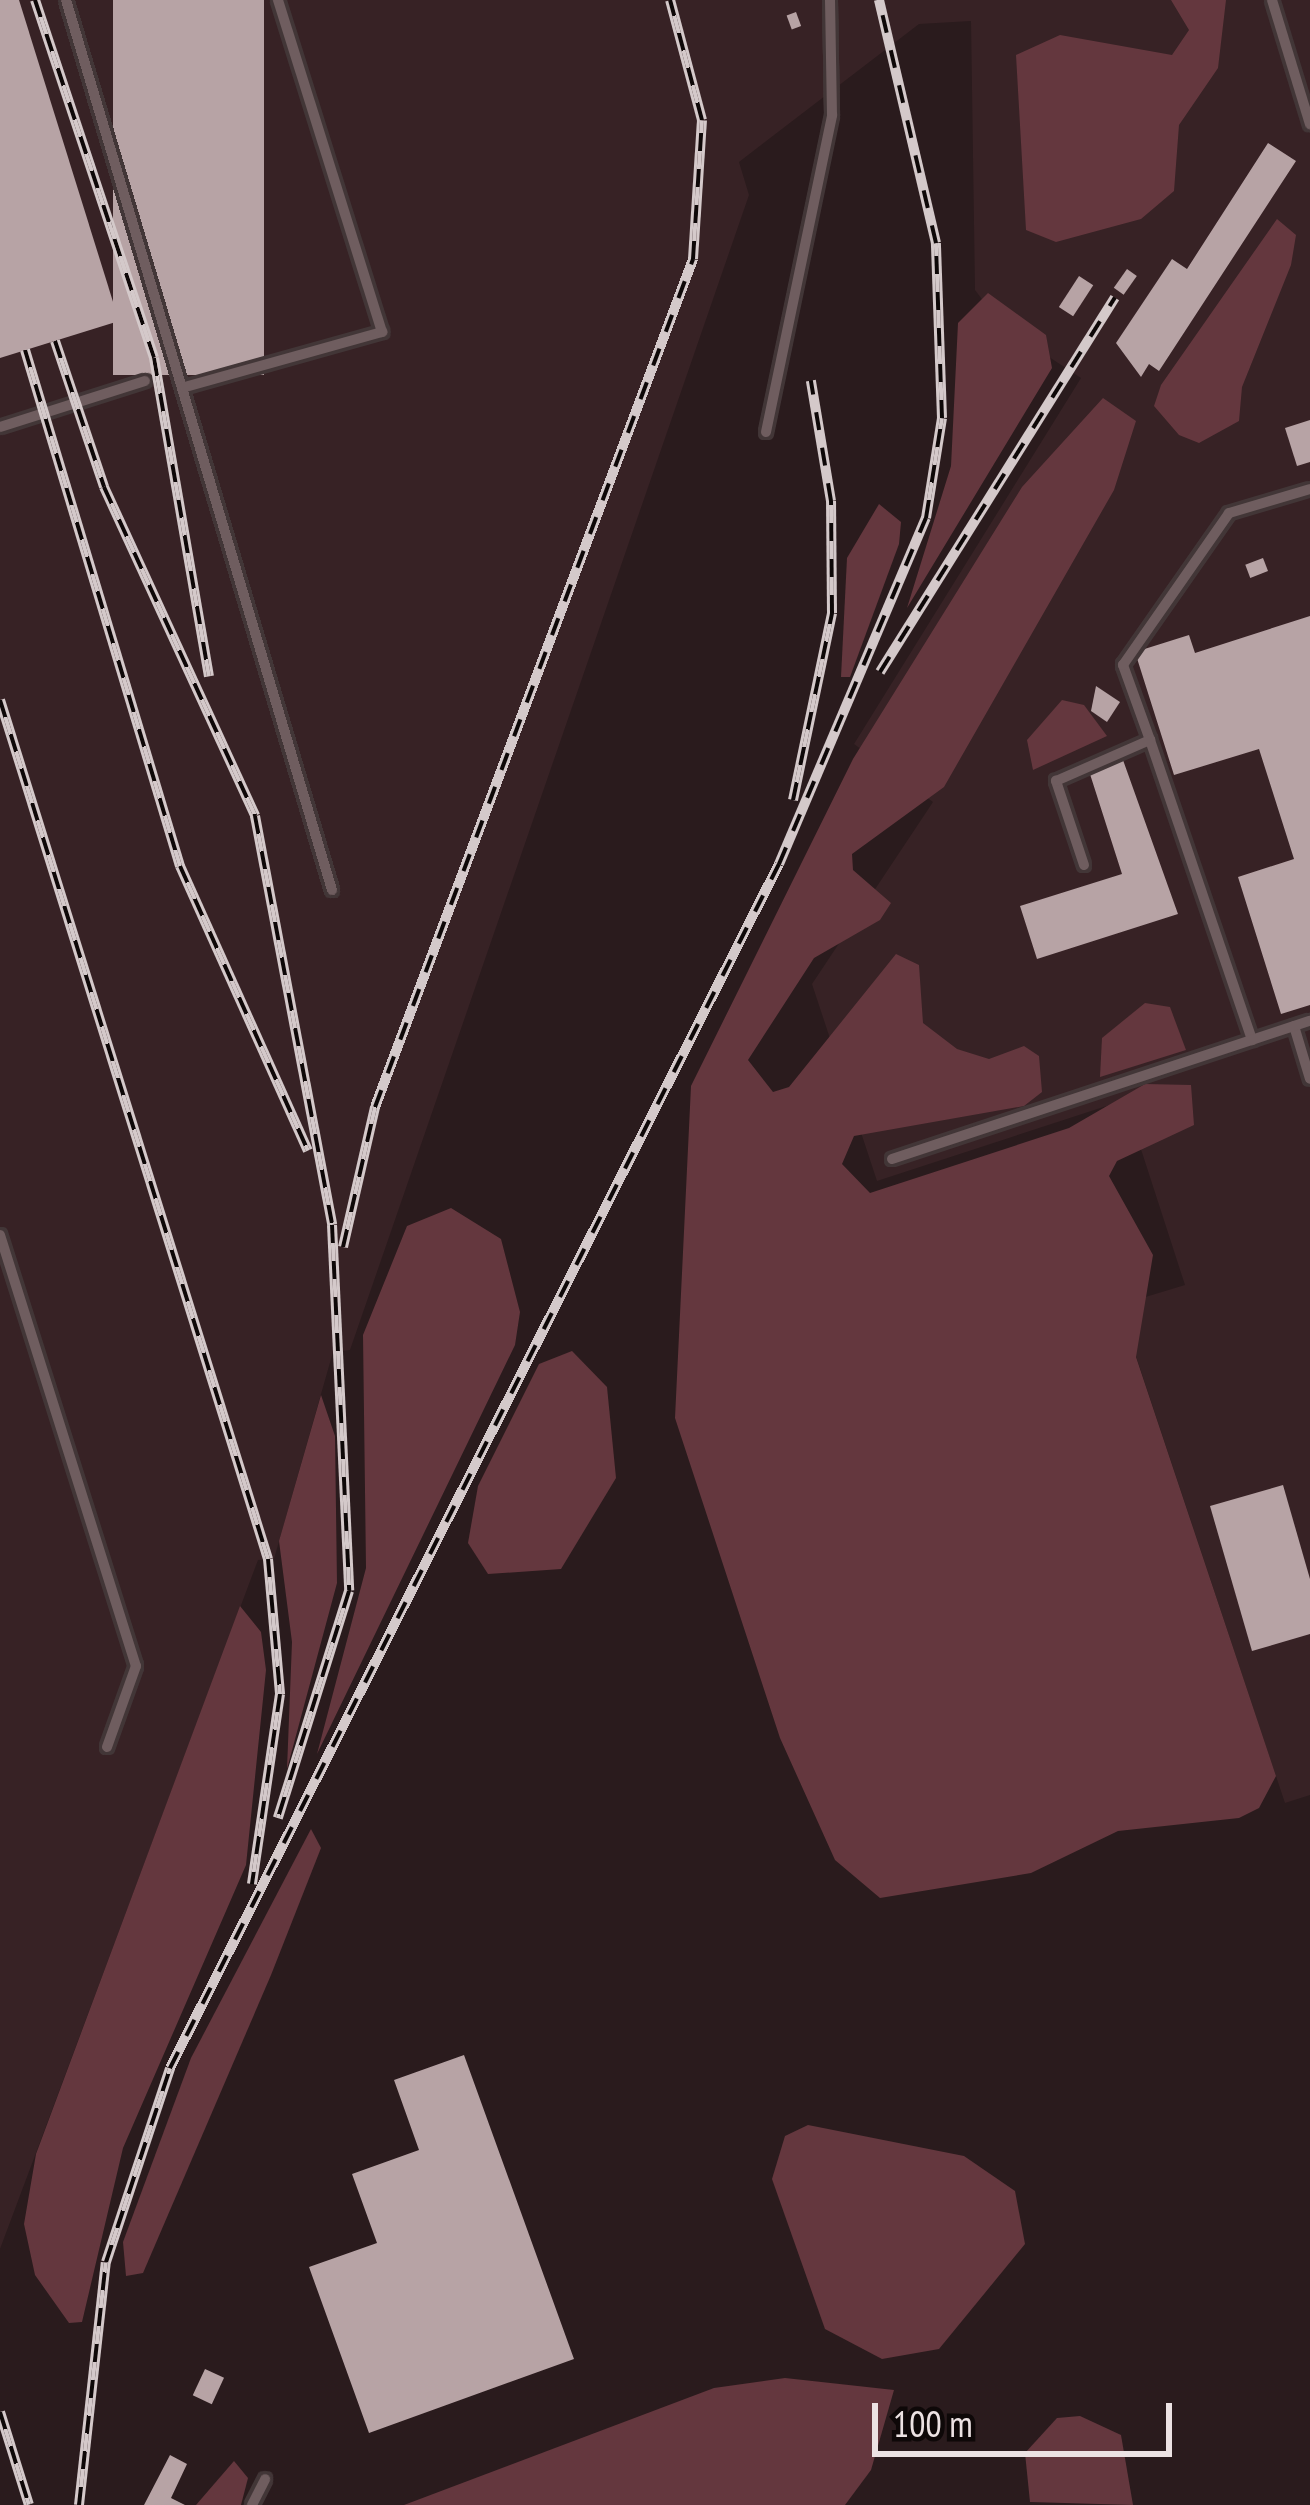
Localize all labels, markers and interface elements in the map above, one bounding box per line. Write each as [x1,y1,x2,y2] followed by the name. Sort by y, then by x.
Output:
[878,2379,1178,2453] scale bar
[893,2400,973,2447] text: 100 m

